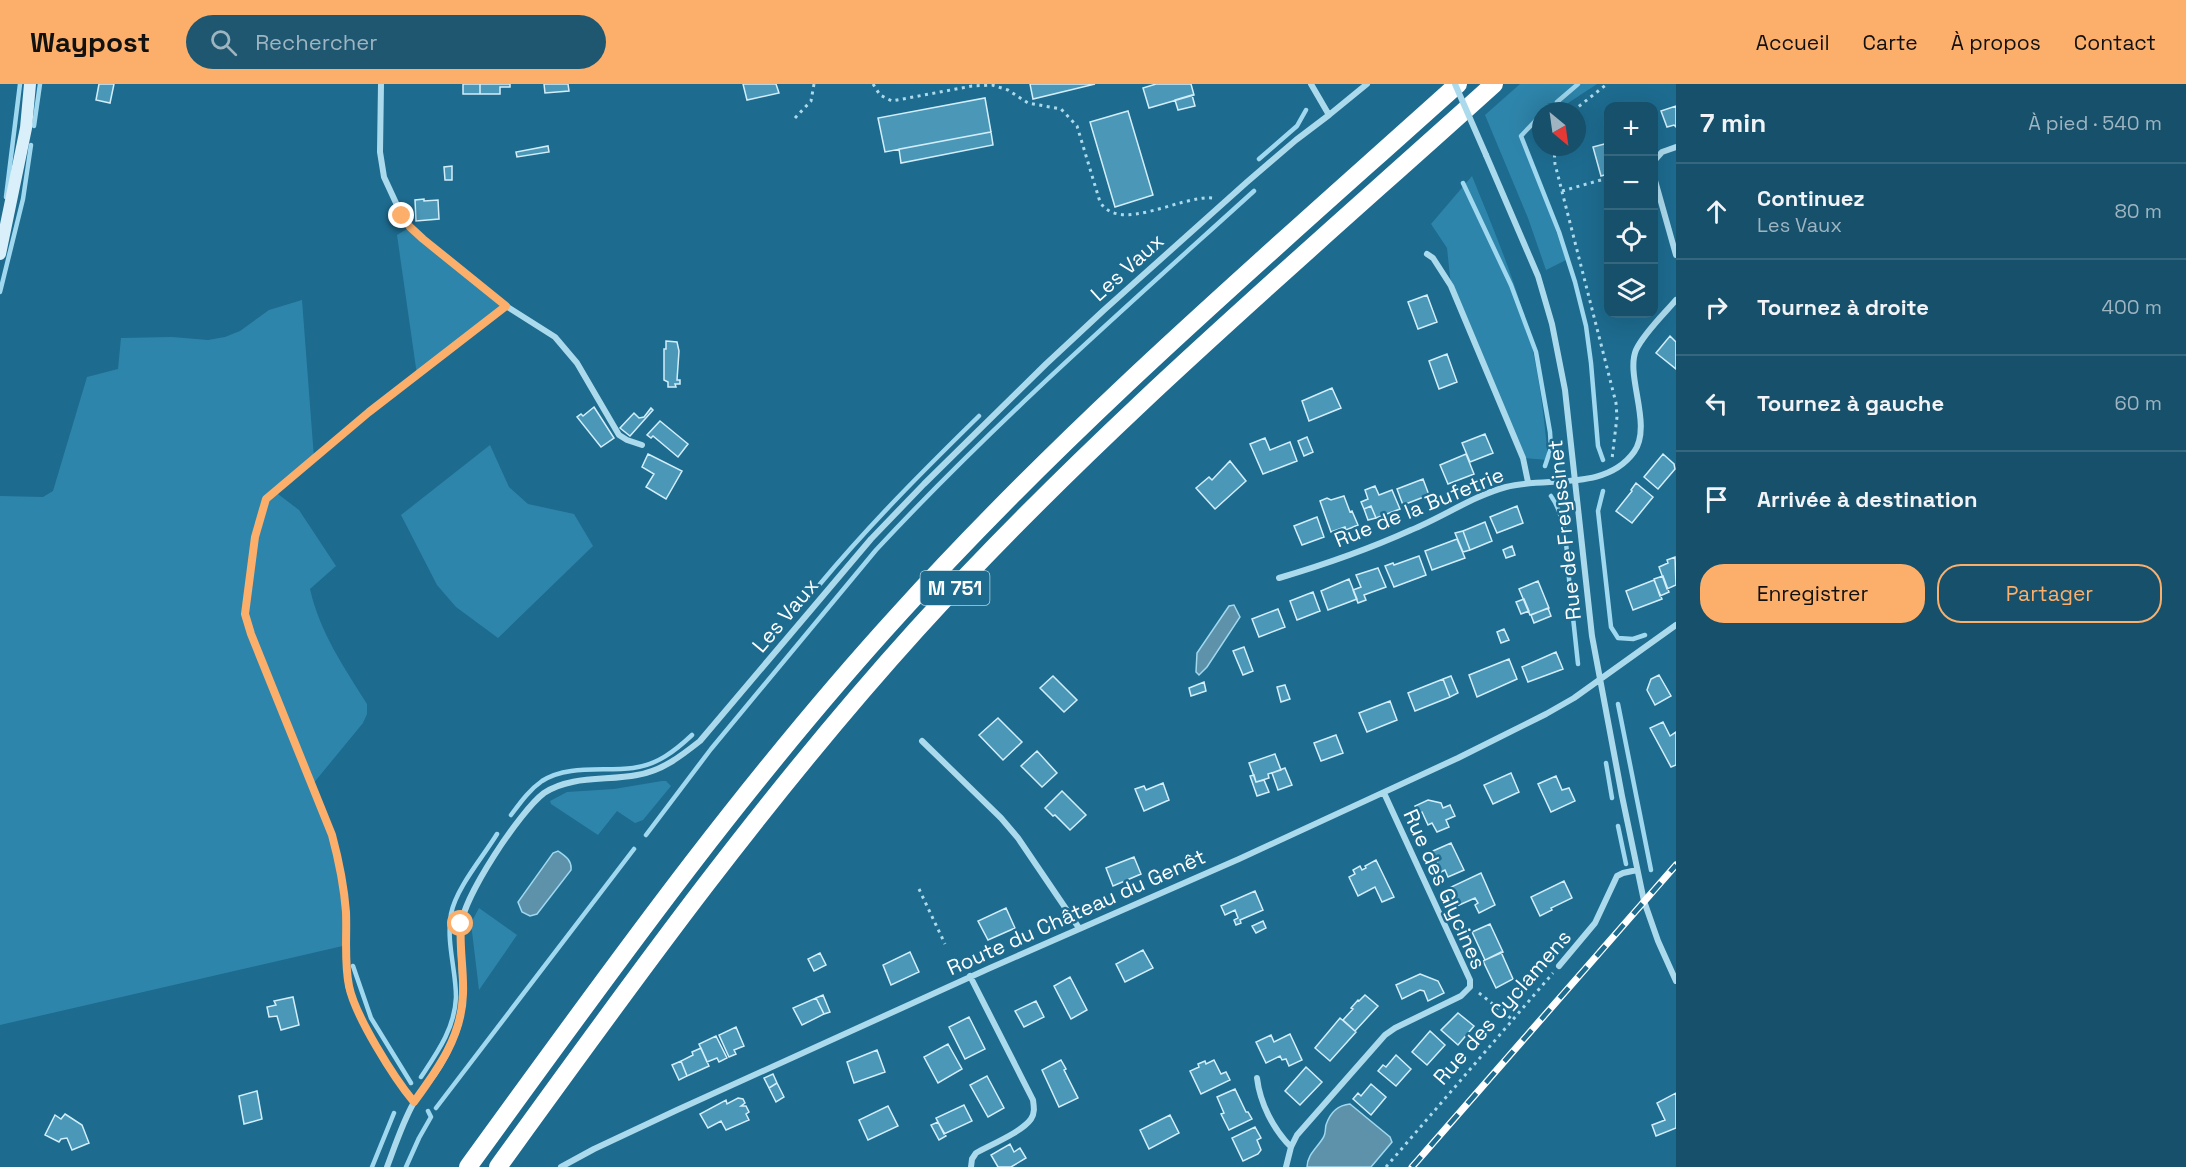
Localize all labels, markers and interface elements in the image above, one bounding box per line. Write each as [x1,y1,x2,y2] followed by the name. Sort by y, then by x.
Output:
[186,15,606,69] search box
[30,24,150,60] text: Waypost
[207,26,240,59] icon: search
[255,28,378,56] text: Rechercher
[1756,29,1830,56] text: Accueil
[1863,29,1918,56] text: Carte
[1951,29,2041,56] text: À propos
[2074,29,2156,56] text: Contact
[1532,102,1586,156] north arrow
[1604,102,1658,318] map controls
[1604,102,1658,156] button: +
[1700,106,1766,140] text: 7 min
[2028,110,2162,136] text: À pied · 540 m
[1604,156,1658,210] button: −
[1757,184,1865,212] text: Continuez
[1700,195,1733,228] icon: ahead
[2114,198,2162,224] text: 80 m
[388,202,414,228] route end
[1604,210,1658,264] button: locate
[1757,212,1842,238] text: Les Vaux
[1085,227,1169,307] street label: Les Vaux
[1604,264,1658,318] button: layers
[1700,291,1733,324] icon: right
[1757,293,1929,321] text: Tournez à droite
[2102,294,2162,320] text: 400 m
[1700,387,1733,420] icon: left
[1757,389,1944,417] text: Tournez à gauche
[2115,390,2162,416] text: 60 m
[1541,438,1587,622] street label: Rue de Freyssinet
[1330,461,1508,553] street label: Rue de la Bufetrie
[1700,483,1733,516] icon: arrive
[1757,485,1978,513] text: Arrivée à destination
[1700,564,1925,623] button: Enregistrer
[1937,564,2162,623] button: Partager
[920,571,990,605] road number: M 751
[746,572,824,658] street label: Les Vaux
[1398,805,1492,973] street label: Rue des Glycines
[943,843,1209,981] street label: Route du Château du Genêt
[447,910,473,936] route start
[1427,924,1577,1090] street label: Rue des Cyclamens

